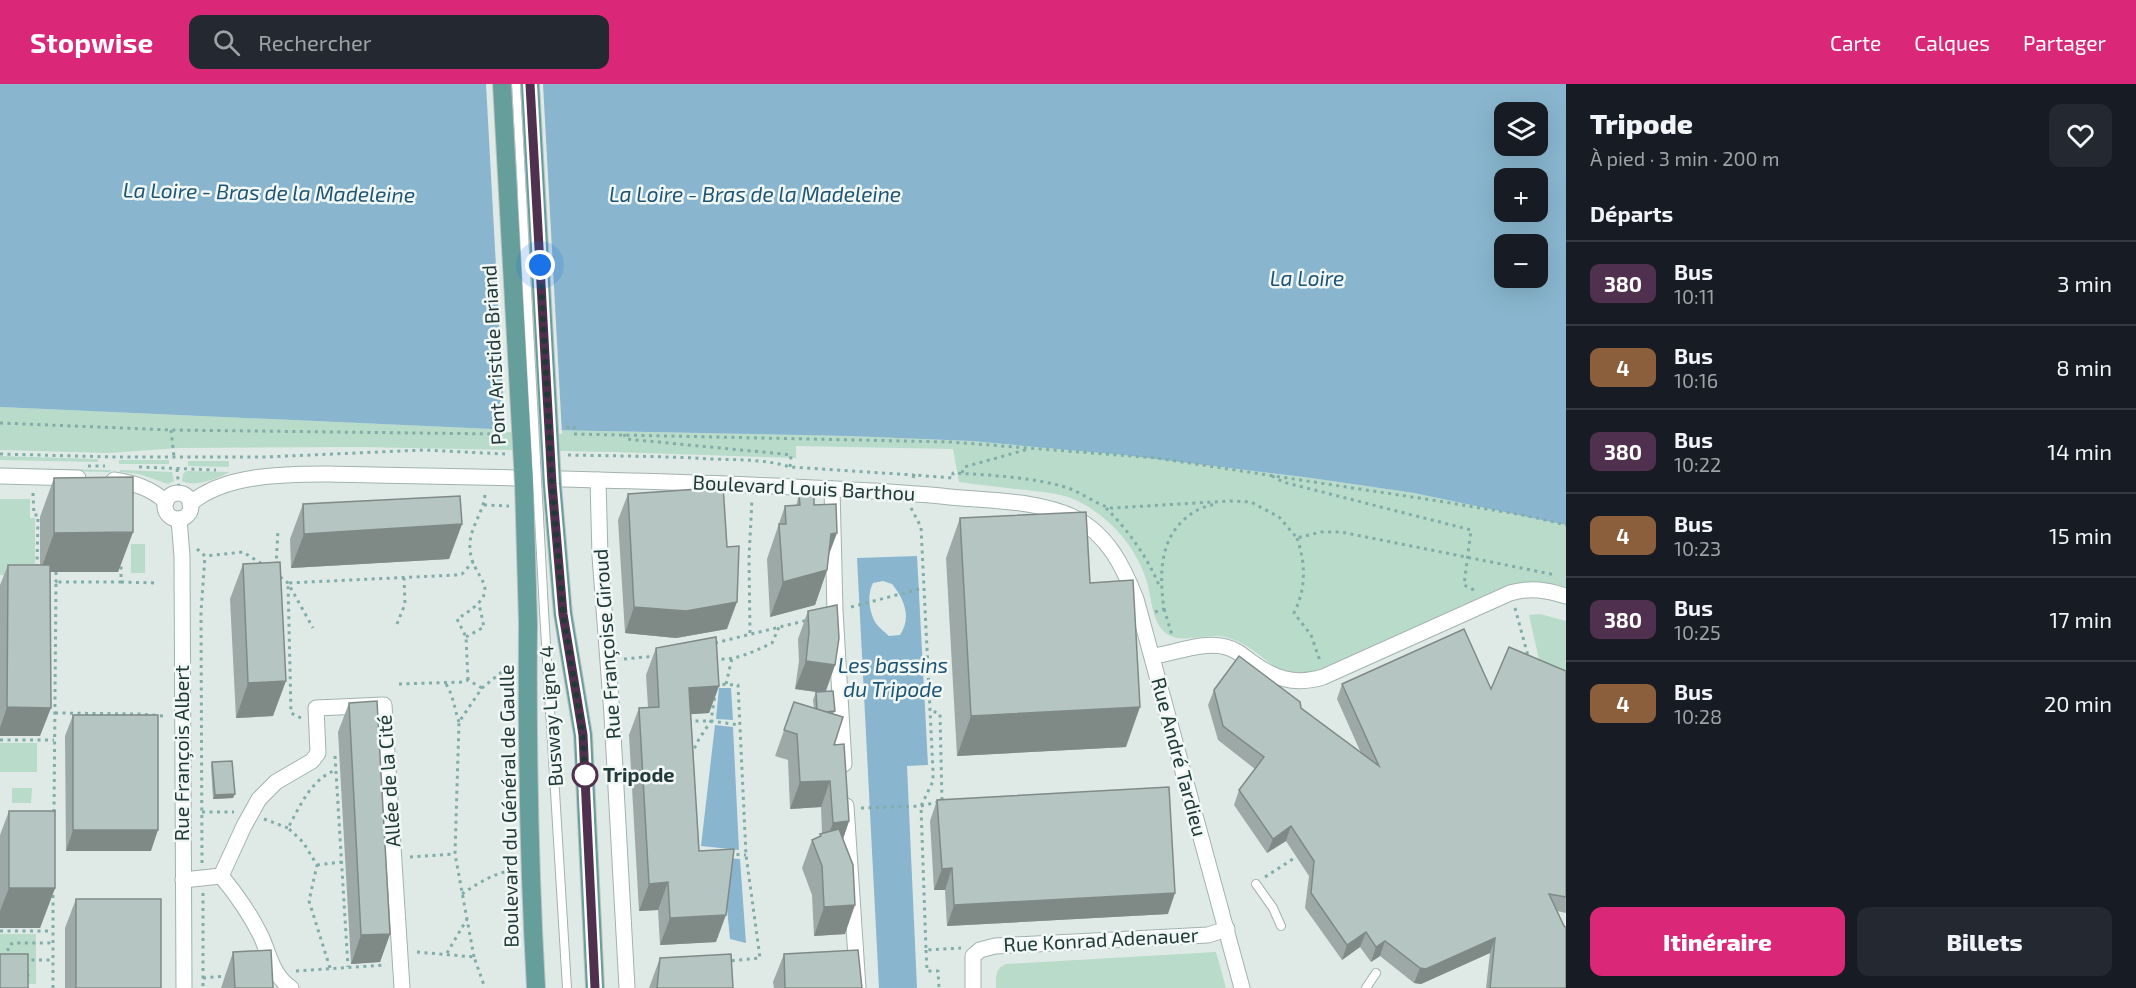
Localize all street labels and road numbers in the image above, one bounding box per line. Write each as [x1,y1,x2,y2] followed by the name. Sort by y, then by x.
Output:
[476,264,510,446] street label: Pont Aristide Briand
[692,469,916,505] street label: Boulevard Louis Barthou
[587,548,626,740] street label: Rue Françoise Giroud
[533,645,567,787] street label: Busway Ligne 4
[169,664,194,841] street label: Rue François Albert
[494,664,522,948] street label: Boulevard du Général de Gaulle
[1147,675,1213,839] street label: Rue André Tardieu
[371,714,405,848] street label: Allée de la Cité
[1003,922,1199,956] street label: Rue Konrad Adenauer

